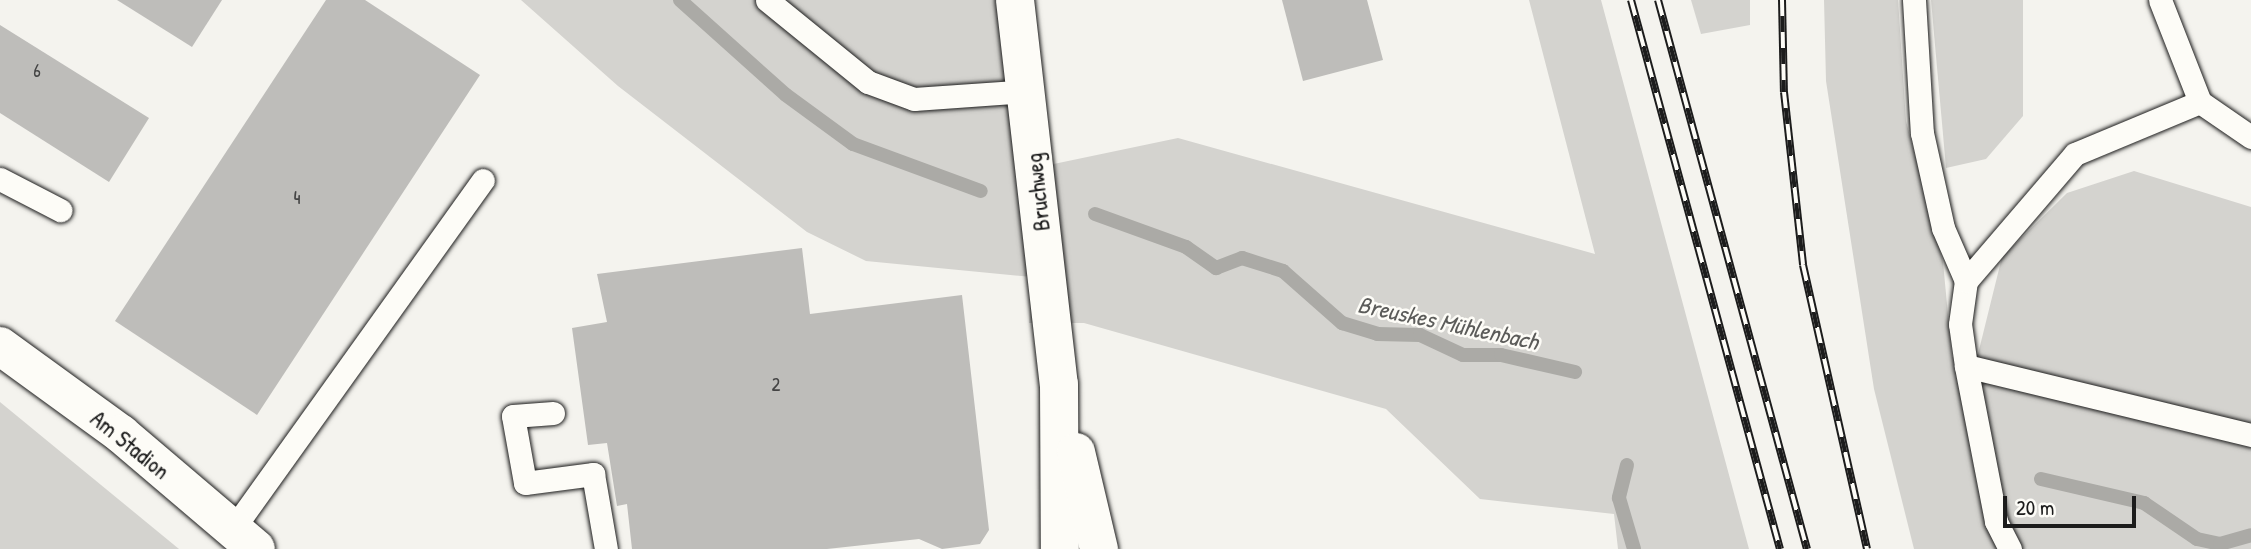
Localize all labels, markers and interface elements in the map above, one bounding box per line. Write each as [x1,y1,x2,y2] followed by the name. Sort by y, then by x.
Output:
[33,60,41,82] house number: 6
[1020,152,1056,232] street label: Bruchweg
[293,187,301,209] house number: 4
[1355,290,1541,356] water label: Breuskes Mühlenbach
[772,374,780,396] house number: 2
[85,405,175,485] street label: Am Stadion
[2006,482,2139,526] scale bar
[2016,493,2054,522] text: 20 m

